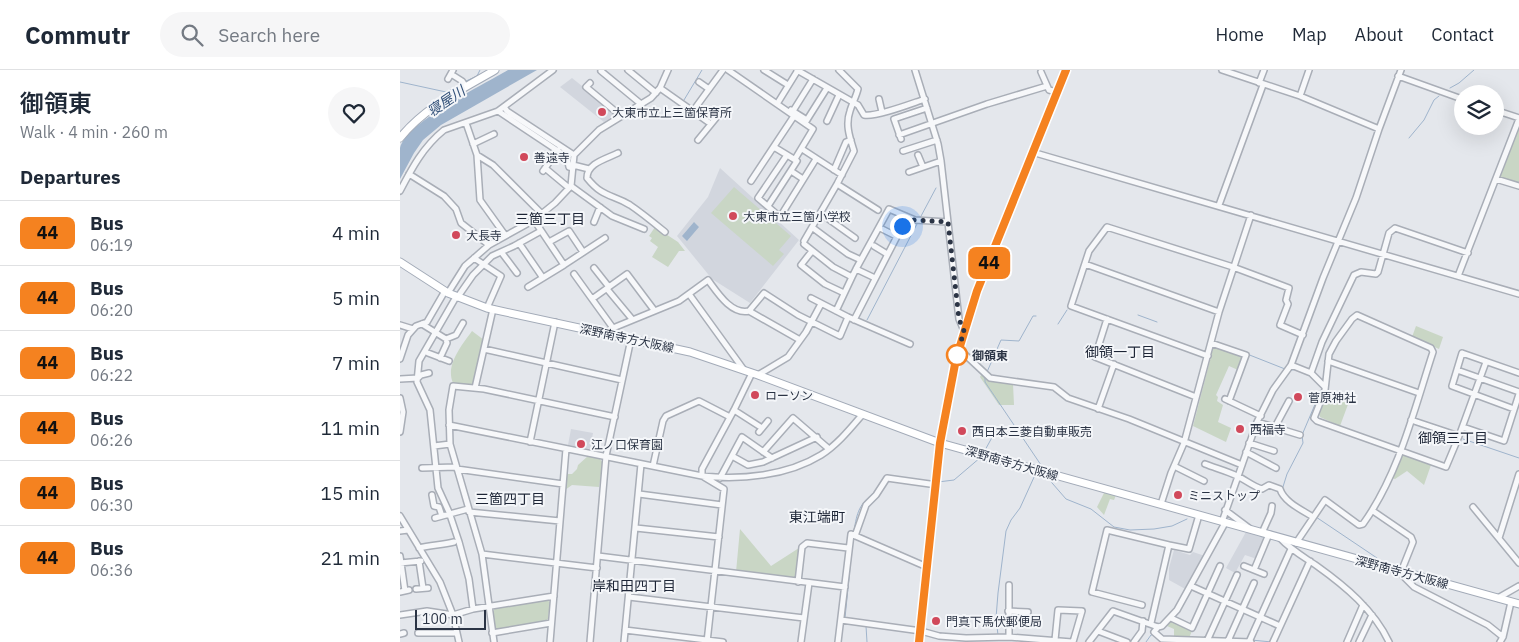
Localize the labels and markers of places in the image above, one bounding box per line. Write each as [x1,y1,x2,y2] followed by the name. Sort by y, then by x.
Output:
[612,105,732,120] place label: 大東市立上三箇保育所
[596,106,608,118] marker: 大東市立上三箇保育所
[534,150,570,165] place label: 善遠寺
[518,151,530,163] marker: 善遠寺
[743,209,851,224] place label: 大東市立三箇小学校
[727,210,739,222] marker: 大東市立三箇小学校
[466,228,502,243] place label: 大長寺
[450,229,462,241] marker: 大長寺
[946,344,968,366] marker: 御領東
[972,348,1008,363] place label: 御領東
[765,388,813,403] place label: ローソン
[749,389,761,401] marker: ローソン
[1308,390,1356,405] place label: 菅原神社
[1292,391,1304,403] marker: 菅原神社
[1250,422,1286,437] place label: 西福寺
[1234,423,1246,435] marker: 西福寺
[972,424,1092,439] place label: 西日本三菱自動車販売
[956,425,968,437] marker: 西日本三菱自動車販売
[591,437,663,452] place label: 江ノ口保育園
[575,438,587,450] marker: 江ノ口保育園
[1188,488,1260,503] place label: ミニストップ
[1172,489,1184,501] marker: ミニストップ
[946,614,1042,629] place label: 門真下馬伏郵便局
[930,615,942,627] marker: 門真下馬伏郵便局

